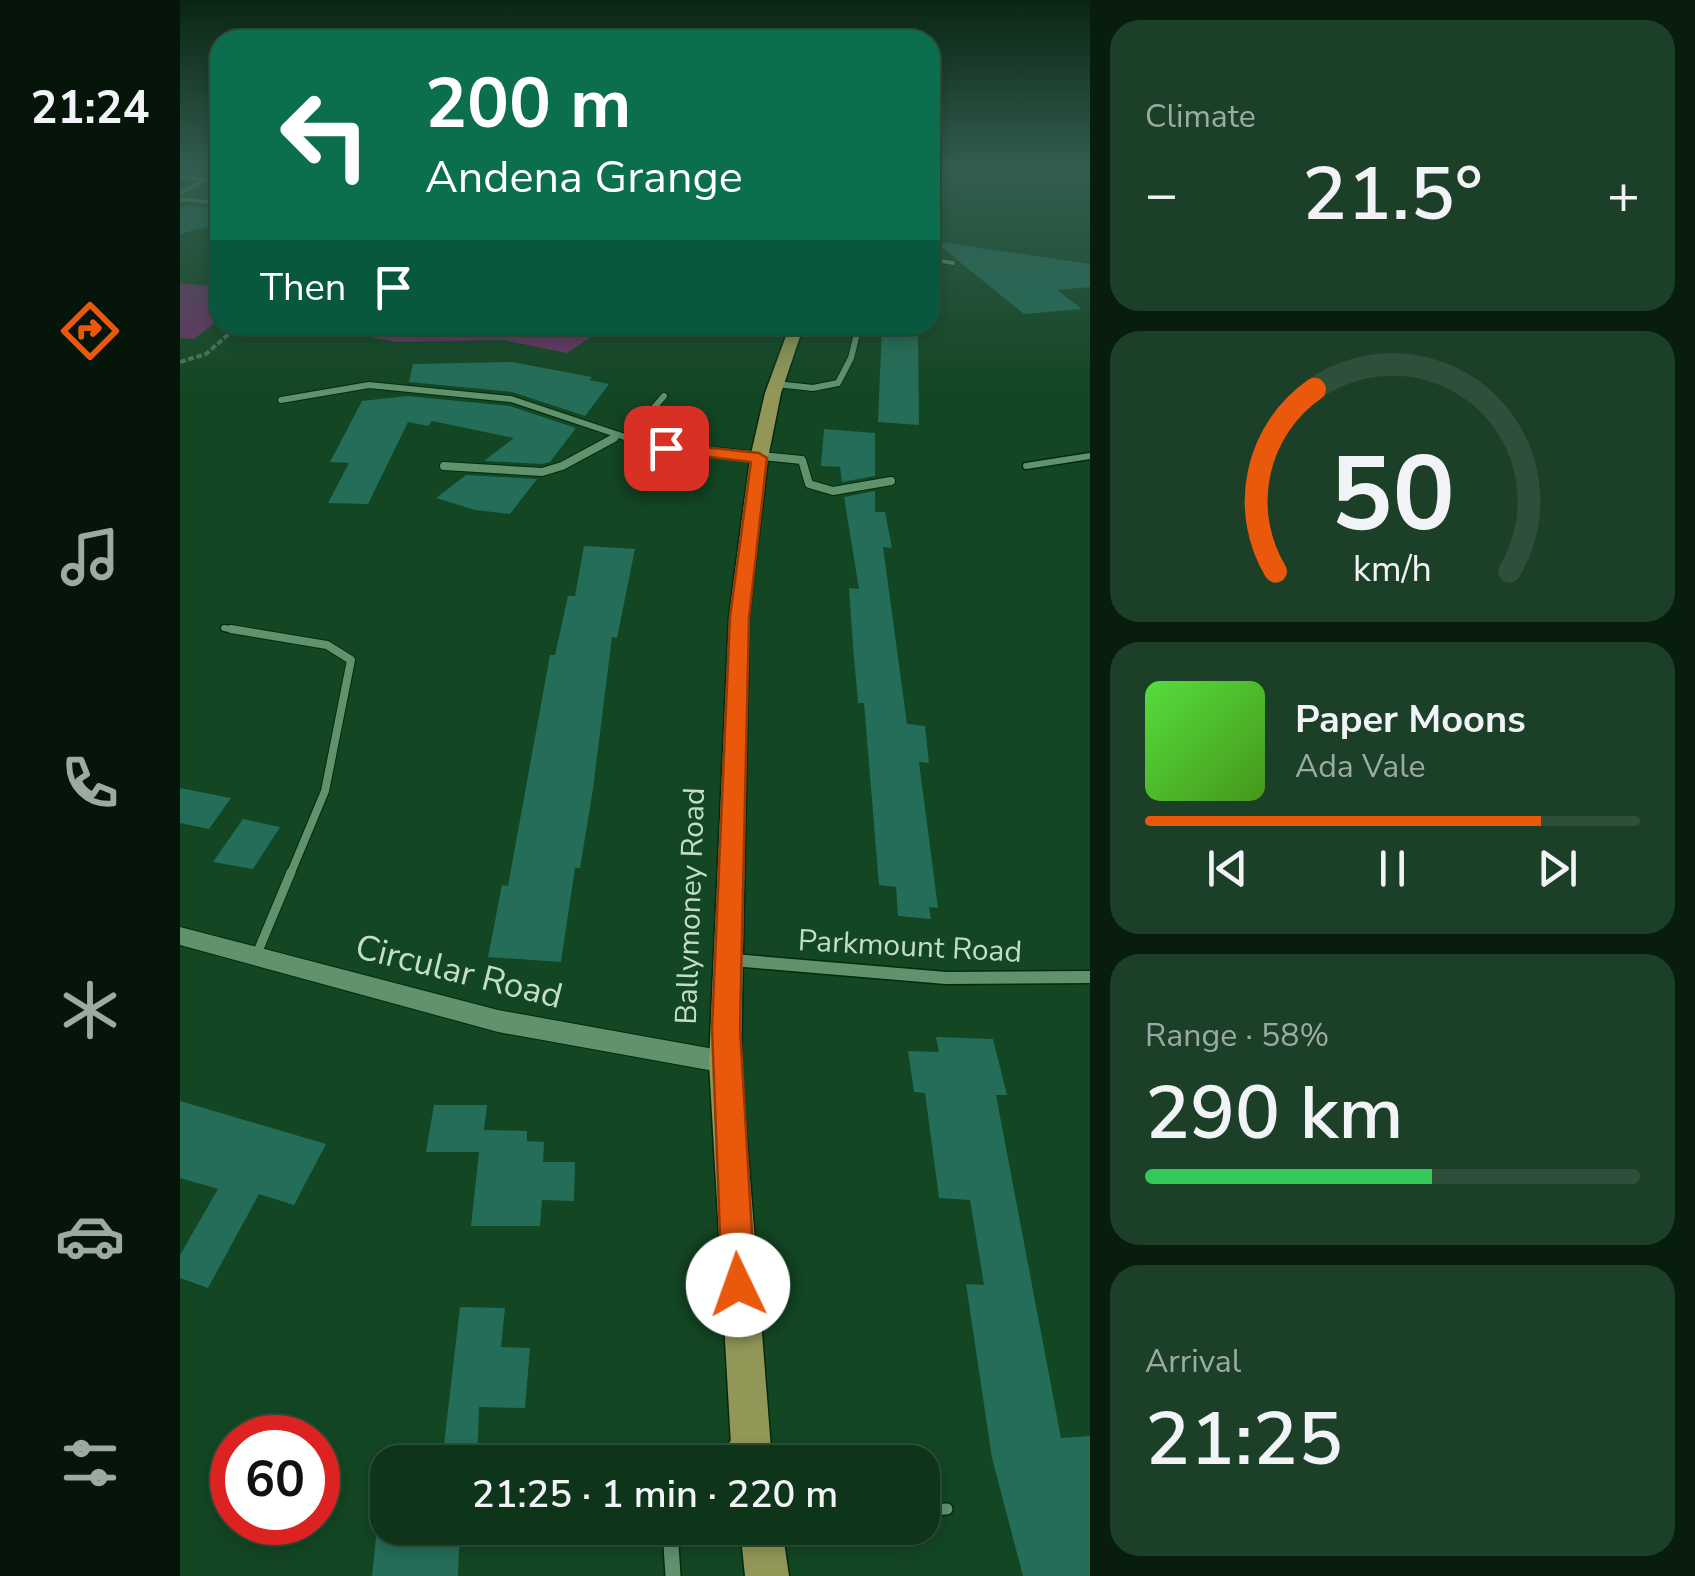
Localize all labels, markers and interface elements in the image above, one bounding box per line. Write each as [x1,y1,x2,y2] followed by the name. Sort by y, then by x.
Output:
[425,56,631,152] text: 200 m
[260,70,390,200] icon: left
[30,78,150,139] text: 21:24
[1145,95,1256,138] text: Climate
[1302,143,1483,245] text: 21.5°
[425,147,743,208] text: Andena Grange
[1145,157,1178,232] text: −
[1607,157,1640,232] text: +
[366,260,421,315] icon: arrive
[260,262,346,313] text: Then
[55,296,125,366] icon: directions
[624,406,709,491] pin
[639,421,694,476] icon: arrive
[1330,424,1455,566] text: 50
[55,522,125,592] icon: music
[1353,545,1432,594] text: km/h
[1295,694,1526,745] text: Paper Moons
[1295,745,1426,788] text: Ada Vale
[55,748,125,818] icon: phone
[666,787,715,1025] street label: Ballymoney Road
[1200,841,1255,896] icon: previous
[1365,841,1420,896] icon: pause
[1530,841,1585,896] icon: next
[797,920,1023,973] street label: Parkmount Road
[350,923,567,1020] street label: Circular Road
[55,975,125,1045] icon: climate
[1145,1014,1329,1057] text: Range · 58%
[1145,1062,1403,1164] text: 290 km
[55,1201,125,1271] icon: car
[686,1233,790,1337] position arrow
[1145,1340,1241,1383] text: Arrival
[1145,1388,1343,1490] text: 21:25
[210,1415,340,1545] speed limit sign: 60
[55,1428,125,1498] icon: filters
[472,1469,838,1520] text: 21:25 · 1 min · 220 m

